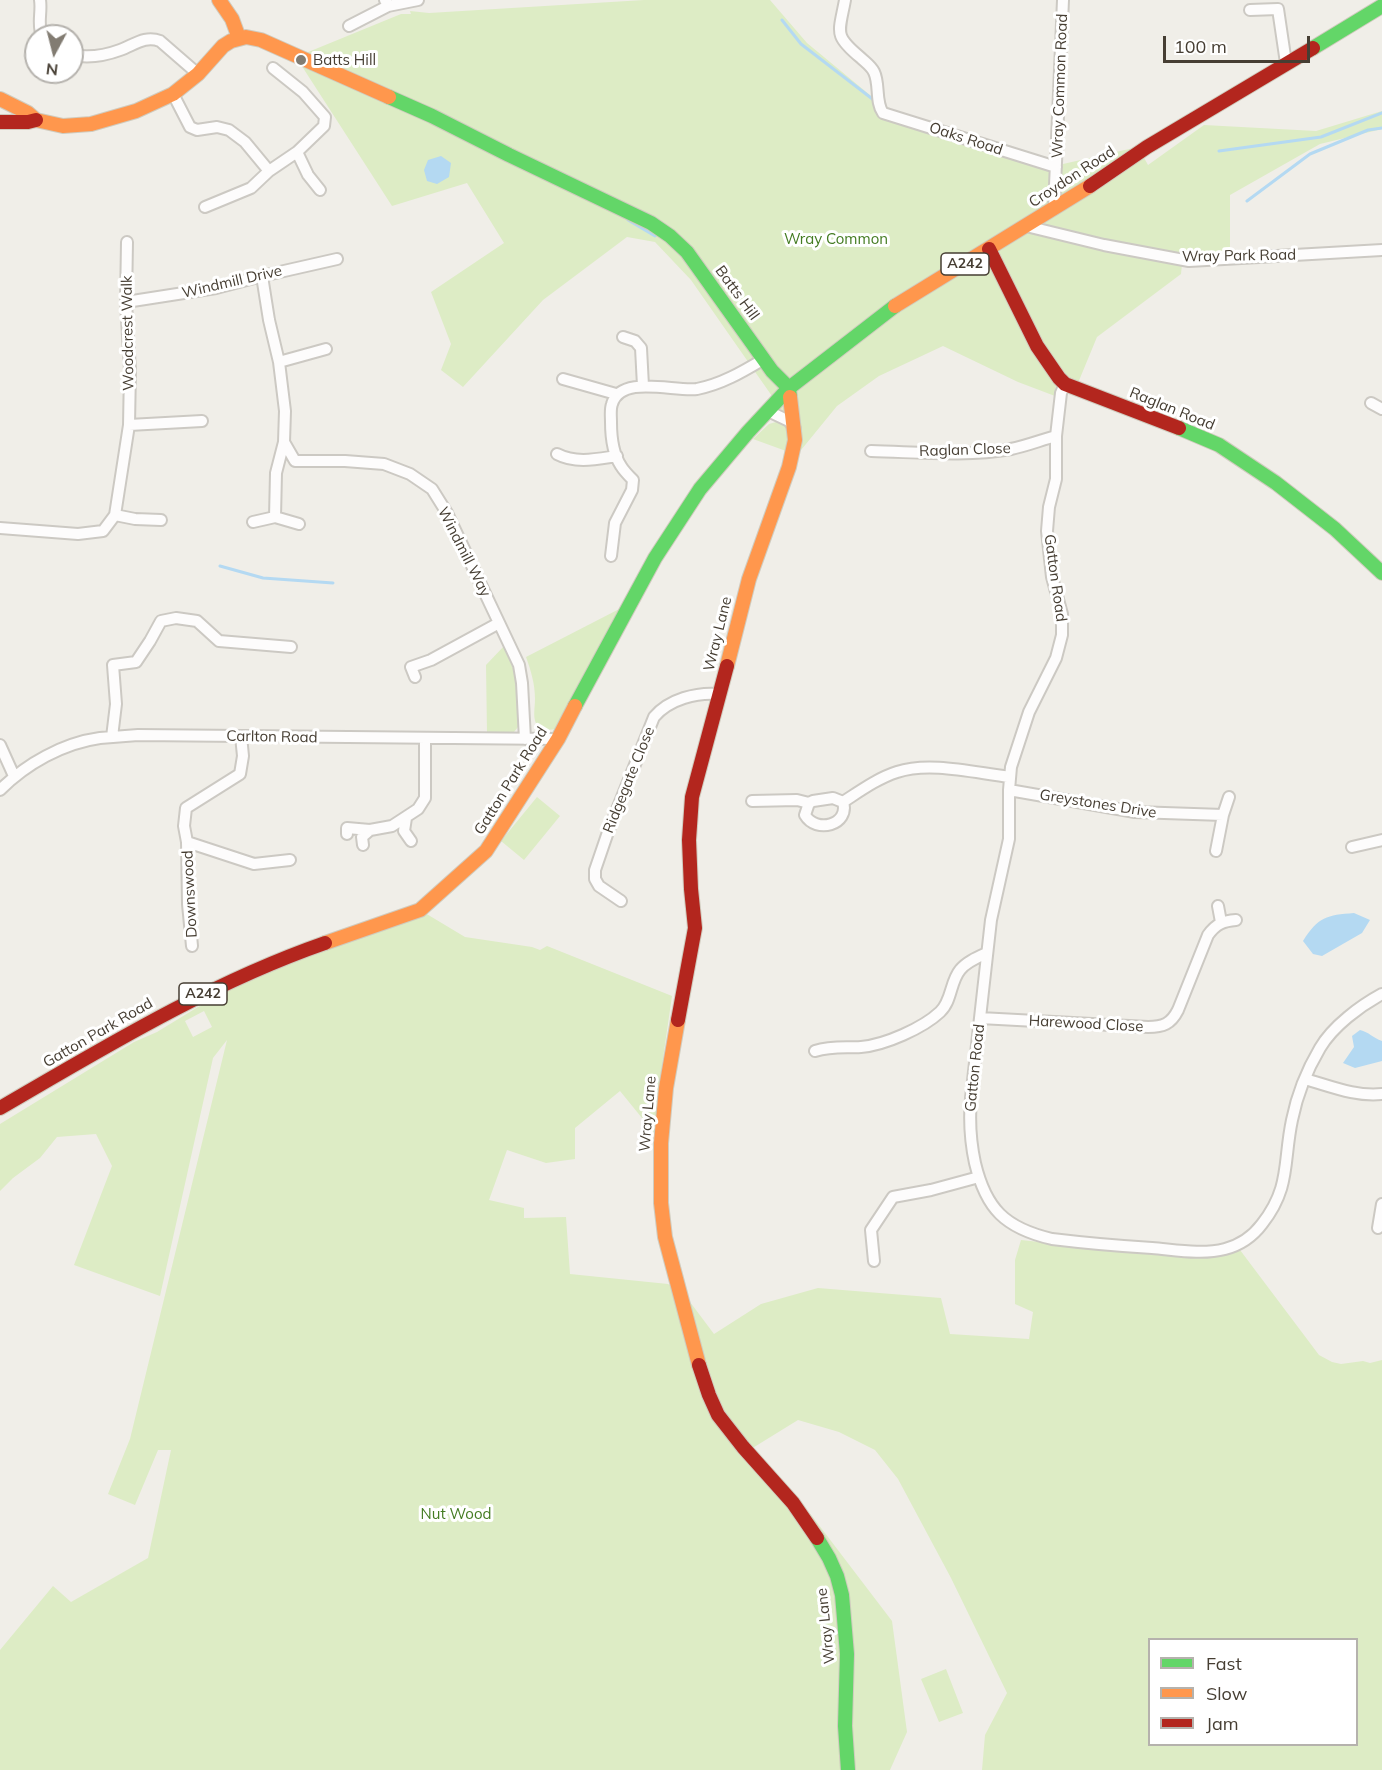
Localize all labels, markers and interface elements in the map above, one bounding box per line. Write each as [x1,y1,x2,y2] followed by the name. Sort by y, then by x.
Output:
[1048,13,1072,159] street label: Wray Common Road
[24,24,84,84] north arrow
[1166,24,1313,62] scale bar
[1174,35,1227,58] text: 100 m
[313,51,376,69] place label: Batts Hill
[294,53,308,67] marker: Batts Hill
[45,59,59,81] text: N
[927,119,1005,159] street label: Oaks Road
[1026,143,1118,211] street label: Croydon Road
[784,230,888,248] park label: Wray Common
[1182,246,1296,266] street label: Wray Park Road
[941,253,989,275] road number: A242
[180,262,284,302] street label: Windmill Drive
[711,262,763,324] street label: Batts Hill
[118,275,138,391] street label: Woodcrest Walk
[1127,384,1217,434] street label: Raglan Road
[919,439,1011,461] street label: Raglan Close
[434,504,494,600] street label: Windmill Way
[1040,533,1070,623] street label: Gatton Road
[700,595,736,673] street label: Wray Lane
[471,724,551,838] street label: Gatton Park Road
[599,724,659,836] street label: Ridgegate Close
[226,727,318,747] street label: Carlton Road
[1038,786,1158,822] street label: Greystones Drive
[179,850,201,938] street label: Downswood
[179,983,227,1005] road number: A242
[40,994,156,1072] street label: Gatton Park Road
[1028,1012,1144,1036] street label: Harewood Close
[961,1023,989,1113] street label: Gatton Road
[636,1075,660,1153] street label: Wray Lane
[421,1505,491,1523] park label: Nut Wood
[813,1587,839,1665] street label: Wray Lane
[1148,1638,1358,1746] legend
[1206,1652,1242,1675] text: Fast
[1206,1682,1247,1705] text: Slow
[1206,1712,1239,1735] text: Jam

